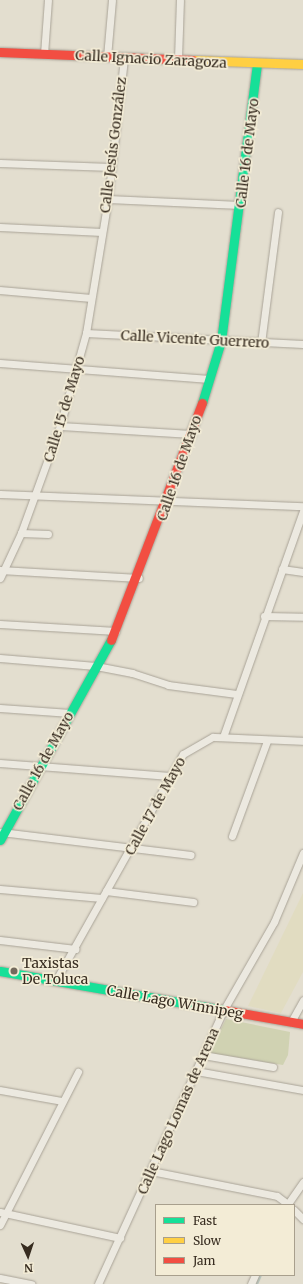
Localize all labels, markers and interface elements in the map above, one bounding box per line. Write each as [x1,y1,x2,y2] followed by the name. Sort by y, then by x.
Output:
[75,47,227,71] street label: Calle Ignacio Zaragoza
[96,76,130,214] street label: Calle Jesús González
[232,97,262,209] street label: Calle 16 de Mayo
[120,327,270,351] street label: Calle Vicente Guerrero
[40,354,88,464] street label: Calle 15 de Mayo
[153,413,205,523] street label: Calle 16 de Mayo
[9,709,77,813] street label: Calle 16 de Mayo
[121,754,189,858] street label: Calle 17 de Mayo
[22,955,88,988] place label: Taxistas De Toluca
[9,966,19,976] marker: Taxistas De Toluca
[105,982,245,1022] street label: Calle Lago Winnipeg
[134,1025,222,1197] street label: Calle Lago Lomas de Arena
[155,1204,295,1276] legend
[193,1213,217,1228] text: Fast
[193,1233,221,1248] text: Slow
[8,1236,48,1276] north arrow
[193,1253,215,1268] text: Jam
[24,1261,33,1275] text: N

